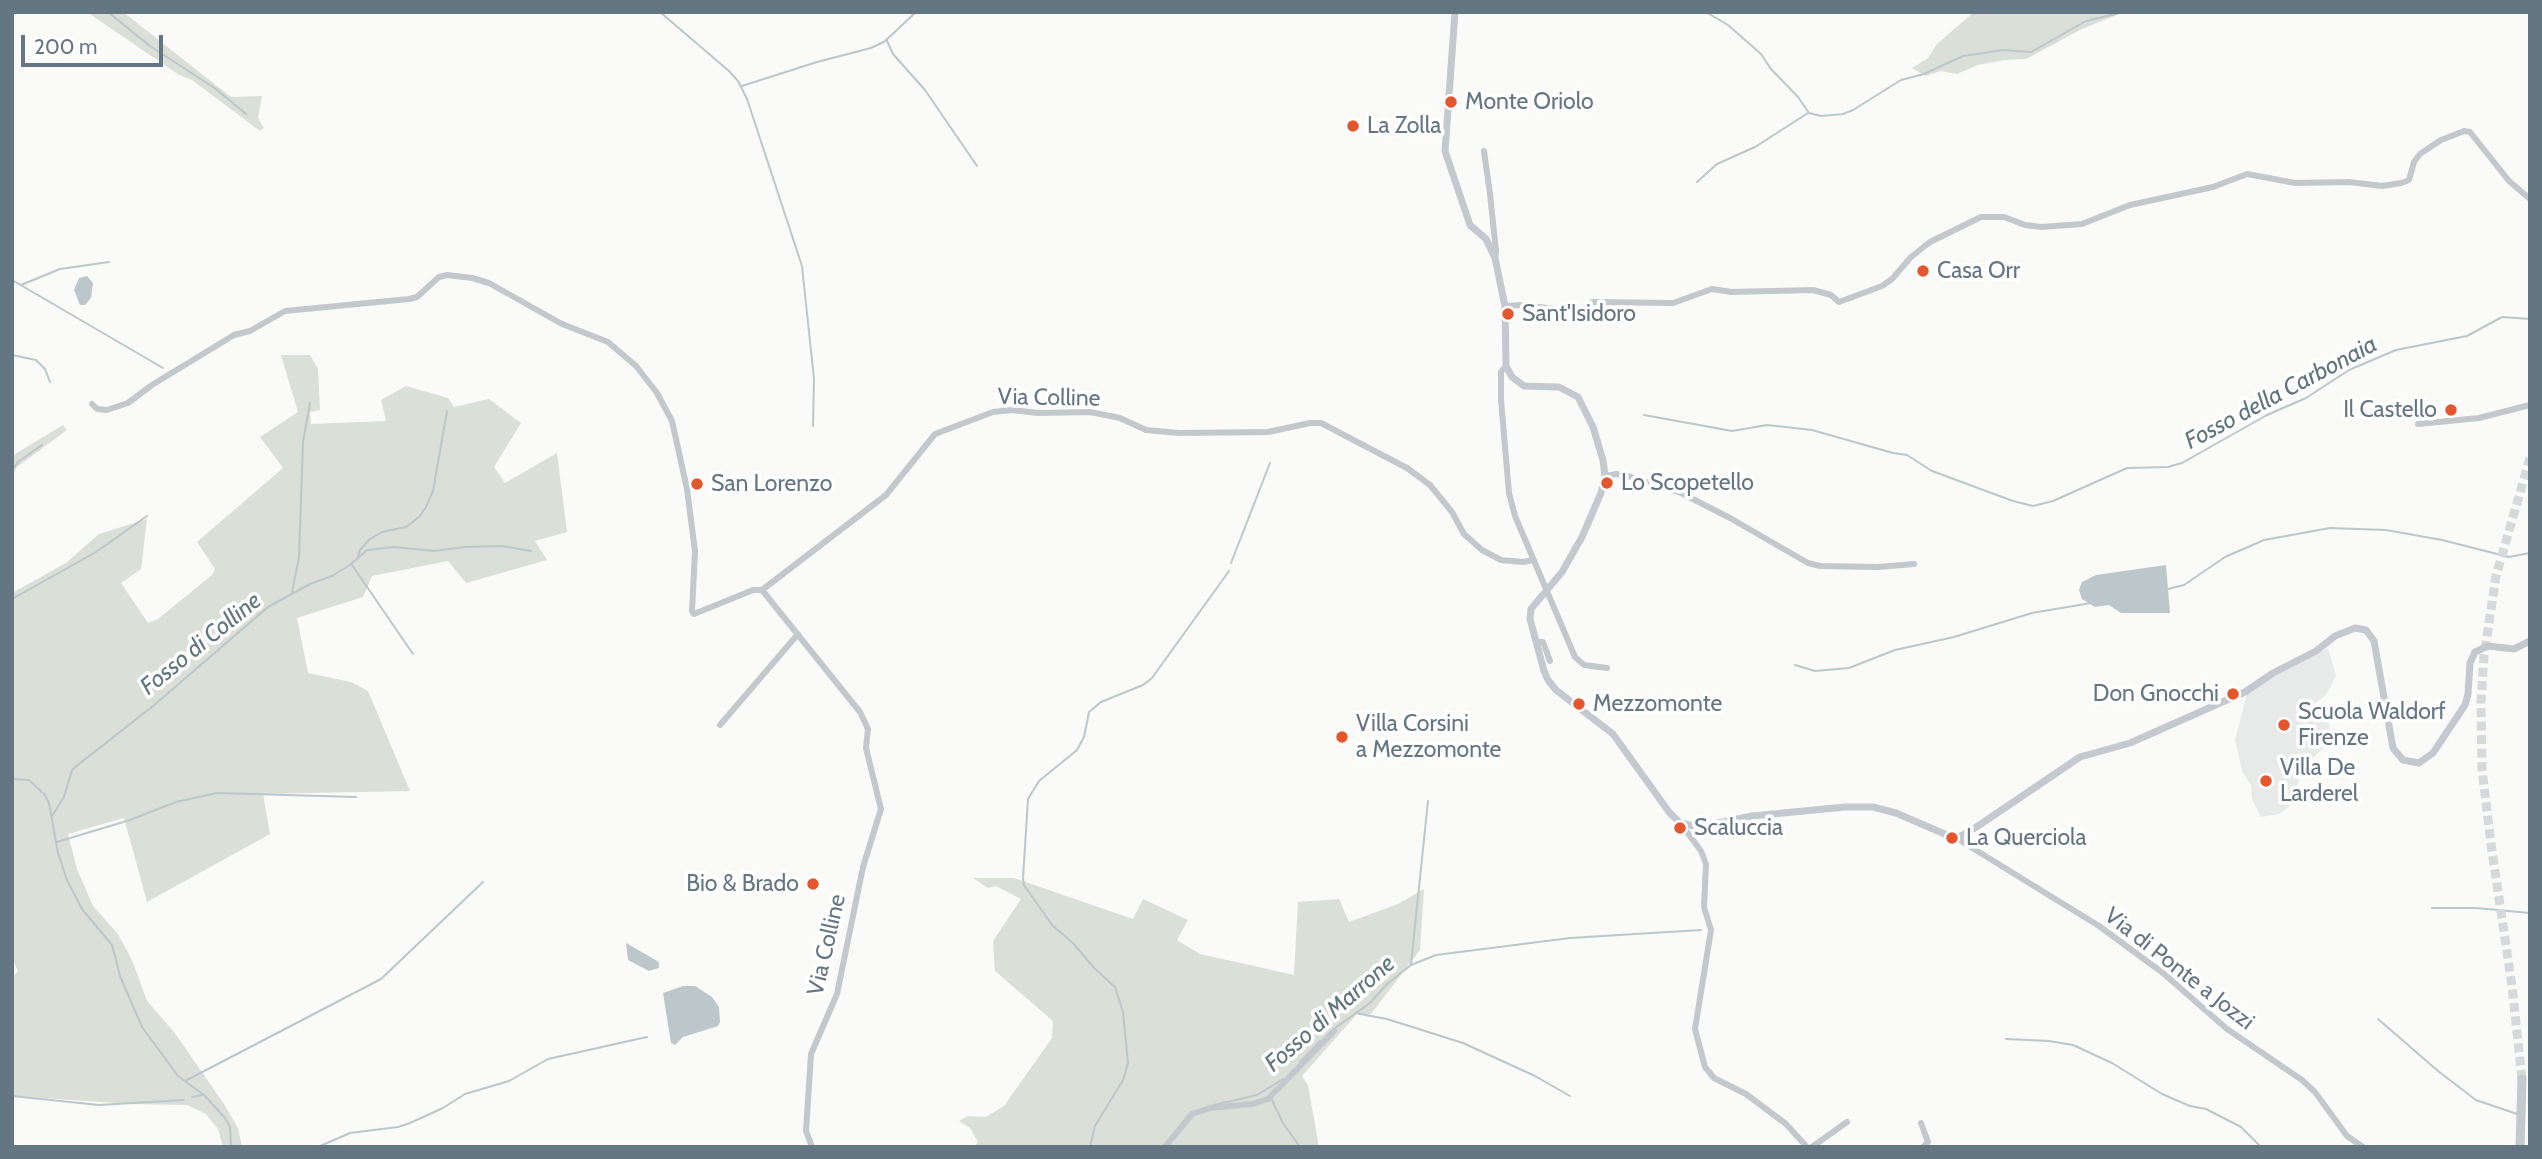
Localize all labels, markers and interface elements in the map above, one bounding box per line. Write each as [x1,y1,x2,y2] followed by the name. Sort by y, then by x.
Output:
[24,21,166,65] scale bar
[34,34,97,59] text: 200 m
[1465,88,1594,116] place label: Monte Oriolo
[1443,94,1459,110] marker: Monte Oriolo
[1367,112,1441,140] place label: La Zolla
[1345,118,1361,134] marker: La Zolla
[1937,257,2020,285] place label: Casa Orr
[1915,263,1931,279] marker: Casa Orr
[1522,300,1636,328] place label: Sant'Isidoro
[1500,306,1516,322] marker: Sant'Isidoro
[2180,330,2382,456] water label: Fosso della Carbonaia
[997,383,1101,413] street label: Via Colline
[2343,396,2437,424] place label: Il Castello
[2443,402,2459,418] marker: Il Castello
[1621,469,1754,497] place label: Lo Scopetello
[711,470,832,498] place label: San Lorenzo
[1599,475,1615,491] marker: Lo Scopetello
[689,476,705,492] marker: San Lorenzo
[135,587,267,701] water label: Fosso di Colline
[2093,680,2219,708] place label: Don Gnocchi
[2225,686,2241,702] marker: Don Gnocchi
[1593,690,1722,718] place label: Mezzomonte
[1571,696,1587,712] marker: Mezzomonte
[2298,698,2446,752] place label: Scuola Waldorf Firenze
[1356,710,1501,764] place label: Villa Corsini a Mezzomonte
[2276,717,2292,733] marker: Scuola Waldorf Firenze
[1334,729,1350,745] marker: Villa Corsini a Mezzomonte
[2280,754,2358,808] place label: Villa De Larderel
[2258,773,2274,789] marker: Villa De Larderel
[1694,814,1783,842] place label: Scaluccia
[1672,820,1688,836] marker: Scaluccia
[1966,824,2087,852] place label: La Querciola
[1944,830,1960,846] marker: La Querciola
[686,870,799,898] place label: Bio & Brado
[805,876,821,892] marker: Bio & Brado
[802,892,852,998] street label: Via Colline
[2099,902,2259,1036] street label: Via di Ponte a Jozzi
[1259,950,1401,1078] water label: Fosso di Marrone

